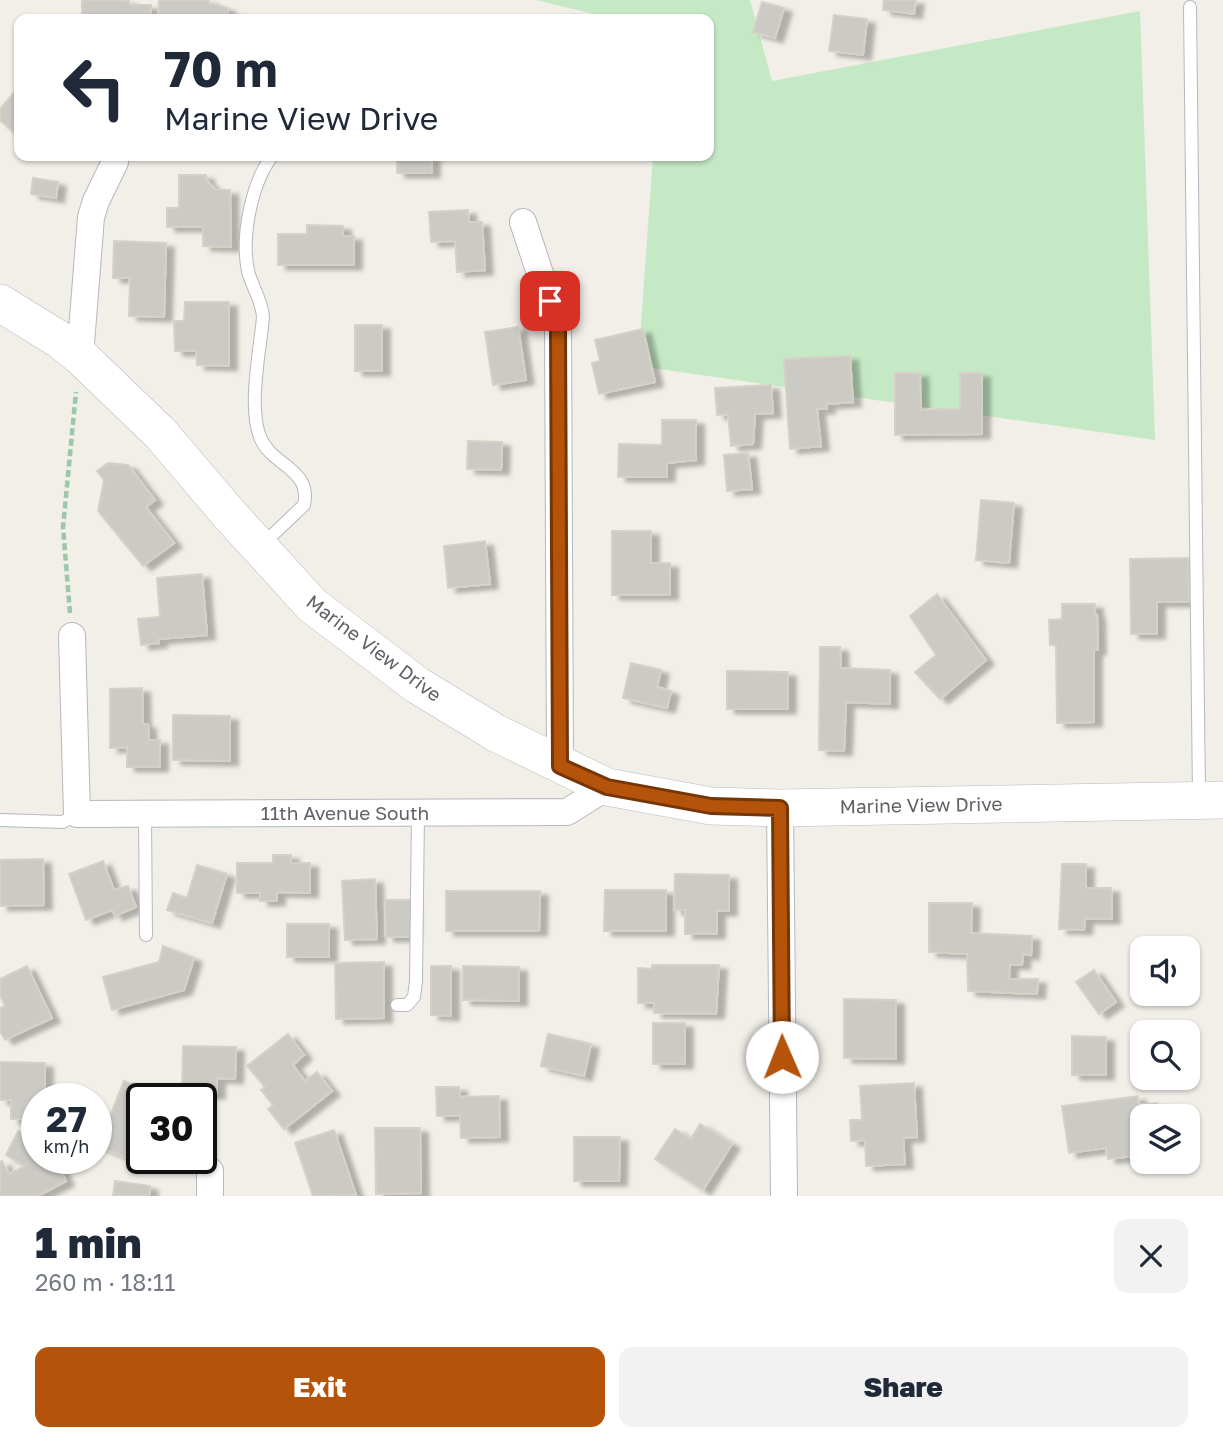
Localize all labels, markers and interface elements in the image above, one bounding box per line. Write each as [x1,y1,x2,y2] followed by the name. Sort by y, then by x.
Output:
[164,39,278,98] text: 70 m
[49,42,140,133] icon: left
[164,99,438,137] text: Marine View Drive
[520,271,580,331] pin
[531,282,569,320] icon: arrive
[302,589,446,706] street label: Marine View Drive
[839,792,1003,817] street label: Marine View Drive
[261,801,429,824] street label: 11th Avenue South
[1130,936,1200,1174] map controls
[1130,936,1200,1006] button: sound
[745,1020,819,1094] position arrow
[1130,1020,1200,1090] button: search
[126,1083,217,1174] speed limit sign: 30
[46,1098,87,1140] text: 27
[1130,1104,1200,1174] button: layers
[44,1135,89,1157] text: km/h
[35,1217,142,1267] text: 1 min
[1114,1219,1188,1293] button: close
[35,1268,175,1296] text: 260 m · 18:11
[35,1347,605,1427] button: Exit
[619,1347,1188,1427] button: Share

